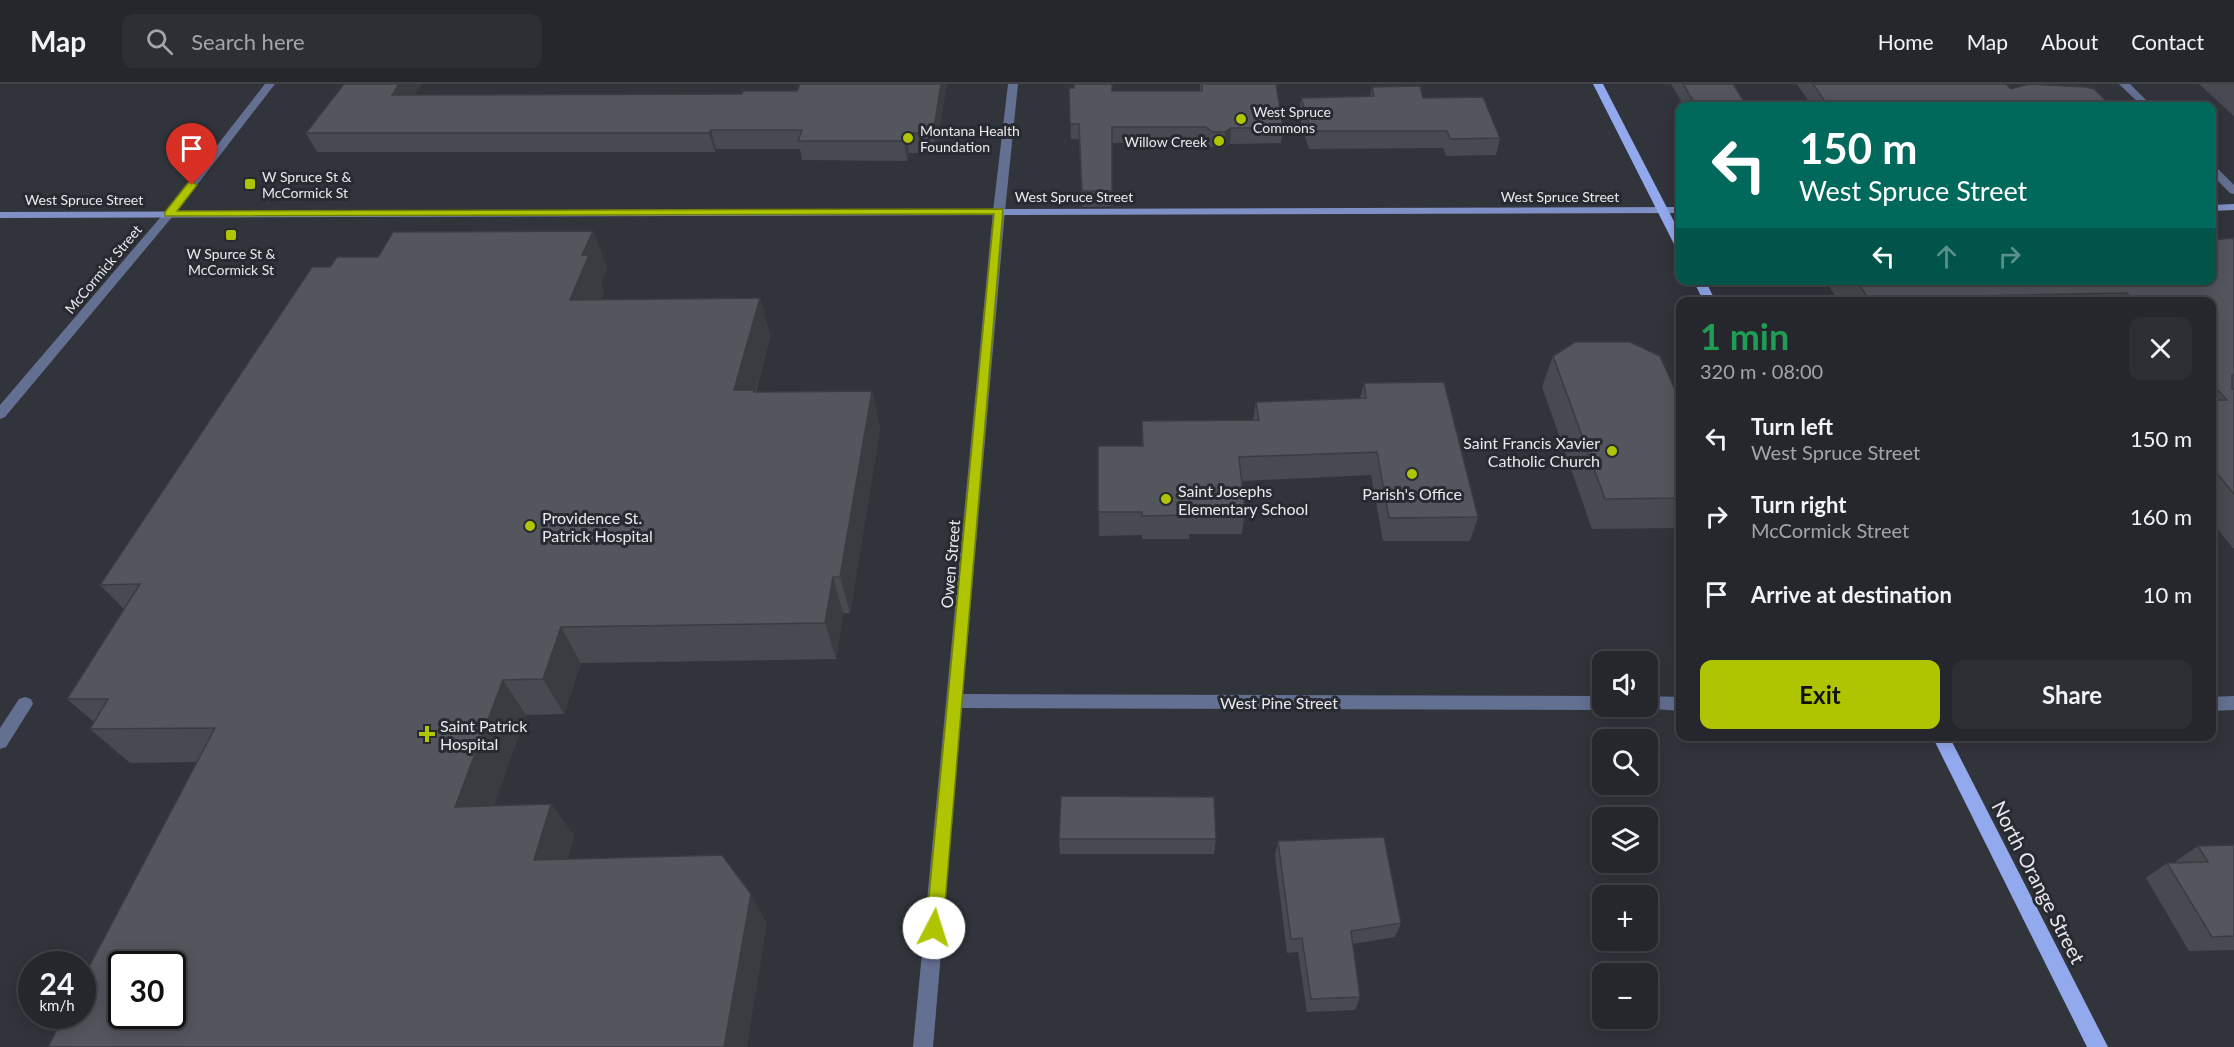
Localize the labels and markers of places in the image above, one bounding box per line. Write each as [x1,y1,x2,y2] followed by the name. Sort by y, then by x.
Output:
[1253,103,1331,136] place label: West Spruce Commons
[1234,112,1248,126] marker: West Spruce Commons
[920,122,1020,155] place label: Montana Health Foundation
[166,123,217,185] pin
[901,131,915,145] marker: Montana Health Foundation
[1124,133,1208,150] place label: Willow Creek
[1212,134,1226,148] marker: Willow Creek
[262,168,351,201] place label: W Spruce St & McCormick St
[243,177,257,191] marker: W Spruce St & McCormick St
[224,228,238,242] marker: W Spurce St & McCormick St
[186,245,276,278] place label: W Spurce St & McCormick St
[1463,433,1600,470] place label: Saint Francis Xavier Catholic Church
[1605,444,1619,458] marker: Saint Francis Xavier Catholic Church
[1405,467,1419,481] marker: Parish's Office
[1178,481,1308,518] place label: Saint Josephs Elementary School
[1362,484,1462,503] place label: Parish's Office
[1159,492,1173,506] marker: Saint Josephs Elementary School
[542,508,653,545] place label: Providence St. Patrick Hospital
[523,519,537,533] marker: Providence St. Patrick Hospital
[440,716,528,753] place label: Saint Patrick Hospital
[418,725,436,743] marker: Saint Patrick Hospital

